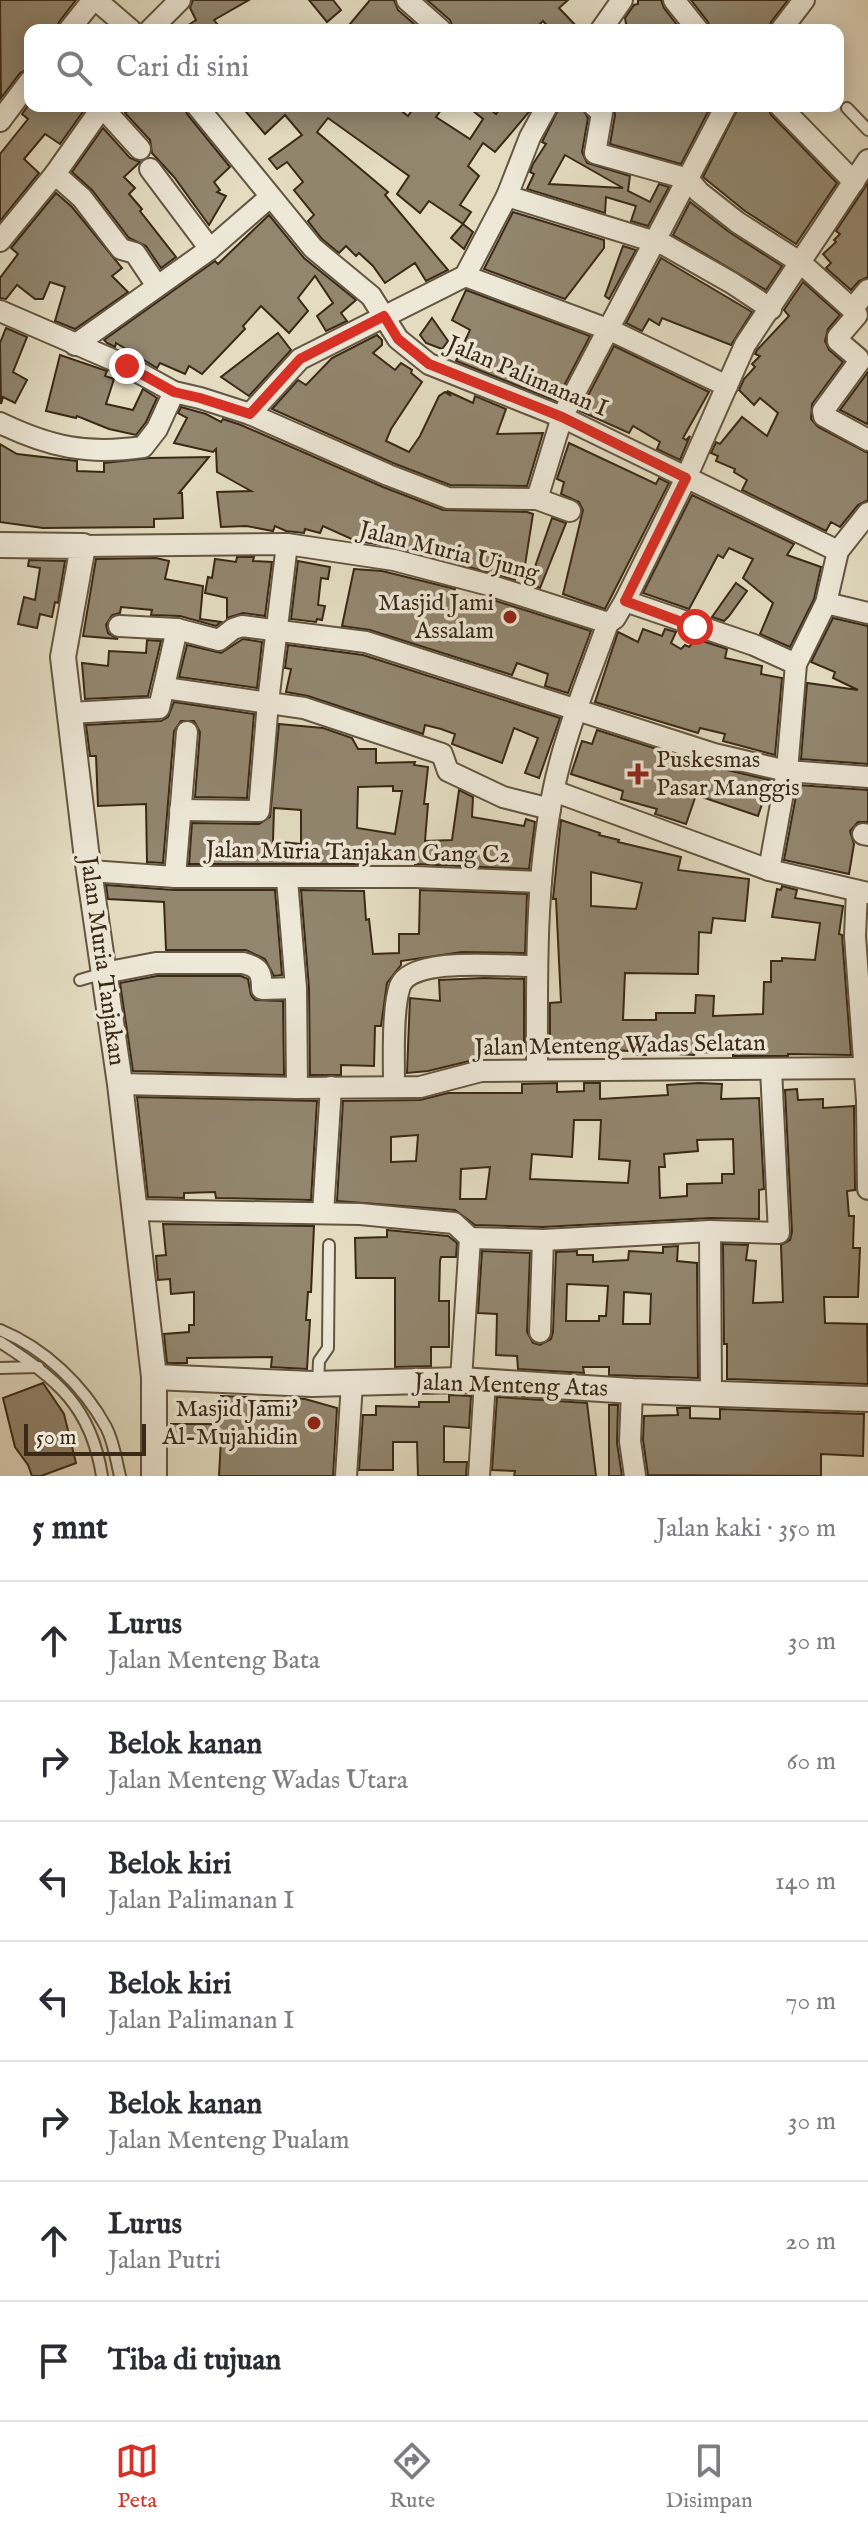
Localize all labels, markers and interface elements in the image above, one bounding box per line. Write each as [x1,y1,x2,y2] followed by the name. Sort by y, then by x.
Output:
[24,24,844,112] search box
[52,46,96,90] icon: search
[116,49,249,87] text: Cari di sini
[439,328,612,425] street label: Jalan Palimanan I
[109,348,145,384] route end
[353,514,543,590] street label: Jalan Muria Ujung
[378,588,494,647] place label: Masjid Jami Assalam
[501,608,519,626] marker: Masjid Jami Assalam
[677,609,713,645] route start
[656,745,800,804] place label: Puskesmas Pasar Manggis
[627,763,649,785] marker: Puskesmas Pasar Manggis
[202,835,511,871] street label: Jalan Muria Tanjakan Gang C2
[72,851,132,1068] street label: Jalan Muria Tanjakan
[471,1028,766,1064] street label: Jalan Menteng Wadas Selatan
[410,1367,609,1405] street label: Jalan Menteng Atas
[161,1394,298,1453] place label: Masjid Jami' Al-Mujahidin
[305,1414,323,1432] marker: Masjid Jami' Al-Mujahidin
[24,1420,146,1456] scale bar
[36,1424,77,1452] text: 50 m
[32,1507,108,1550] text: 5 mnt
[656,1512,836,1545] text: Jalan kaki · 350 m
[108,1606,182,1644] text: Lurus
[32,1619,76,1663] icon: ahead
[788,1625,836,1658] text: 30 m
[108,1644,320,1677] text: Jalan Menteng Bata
[108,1726,262,1764] text: Belok kanan
[32,1739,76,1783] icon: right
[787,1745,836,1778] text: 60 m
[108,1764,408,1797] text: Jalan Menteng Wadas Utara
[108,1846,231,1884] text: Belok kiri
[32,1859,76,1903] icon: left
[775,1865,836,1898] text: 140 m
[108,1884,294,1917] text: Jalan Palimanan I
[108,1966,231,2004] text: Belok kiri
[32,1979,76,2023] icon: left
[785,1985,836,2018] text: 70 m
[108,2004,294,2037] text: Jalan Palimanan I
[108,2086,262,2124] text: Belok kanan
[32,2099,76,2143] icon: right
[788,2105,836,2138] text: 30 m
[108,2124,350,2157] text: Jalan Menteng Pualam
[108,2206,182,2244] text: Lurus
[32,2219,76,2263] icon: ahead
[785,2225,836,2258] text: 20 m
[108,2244,221,2277] text: Jalan Putri
[32,2339,76,2383] icon: arrive
[108,2342,281,2380] text: Tiba di tujuan
[115,2439,159,2515] tab: Peta
[389,2439,435,2515] tab: Rute
[666,2439,753,2515] tab: Disimpan

